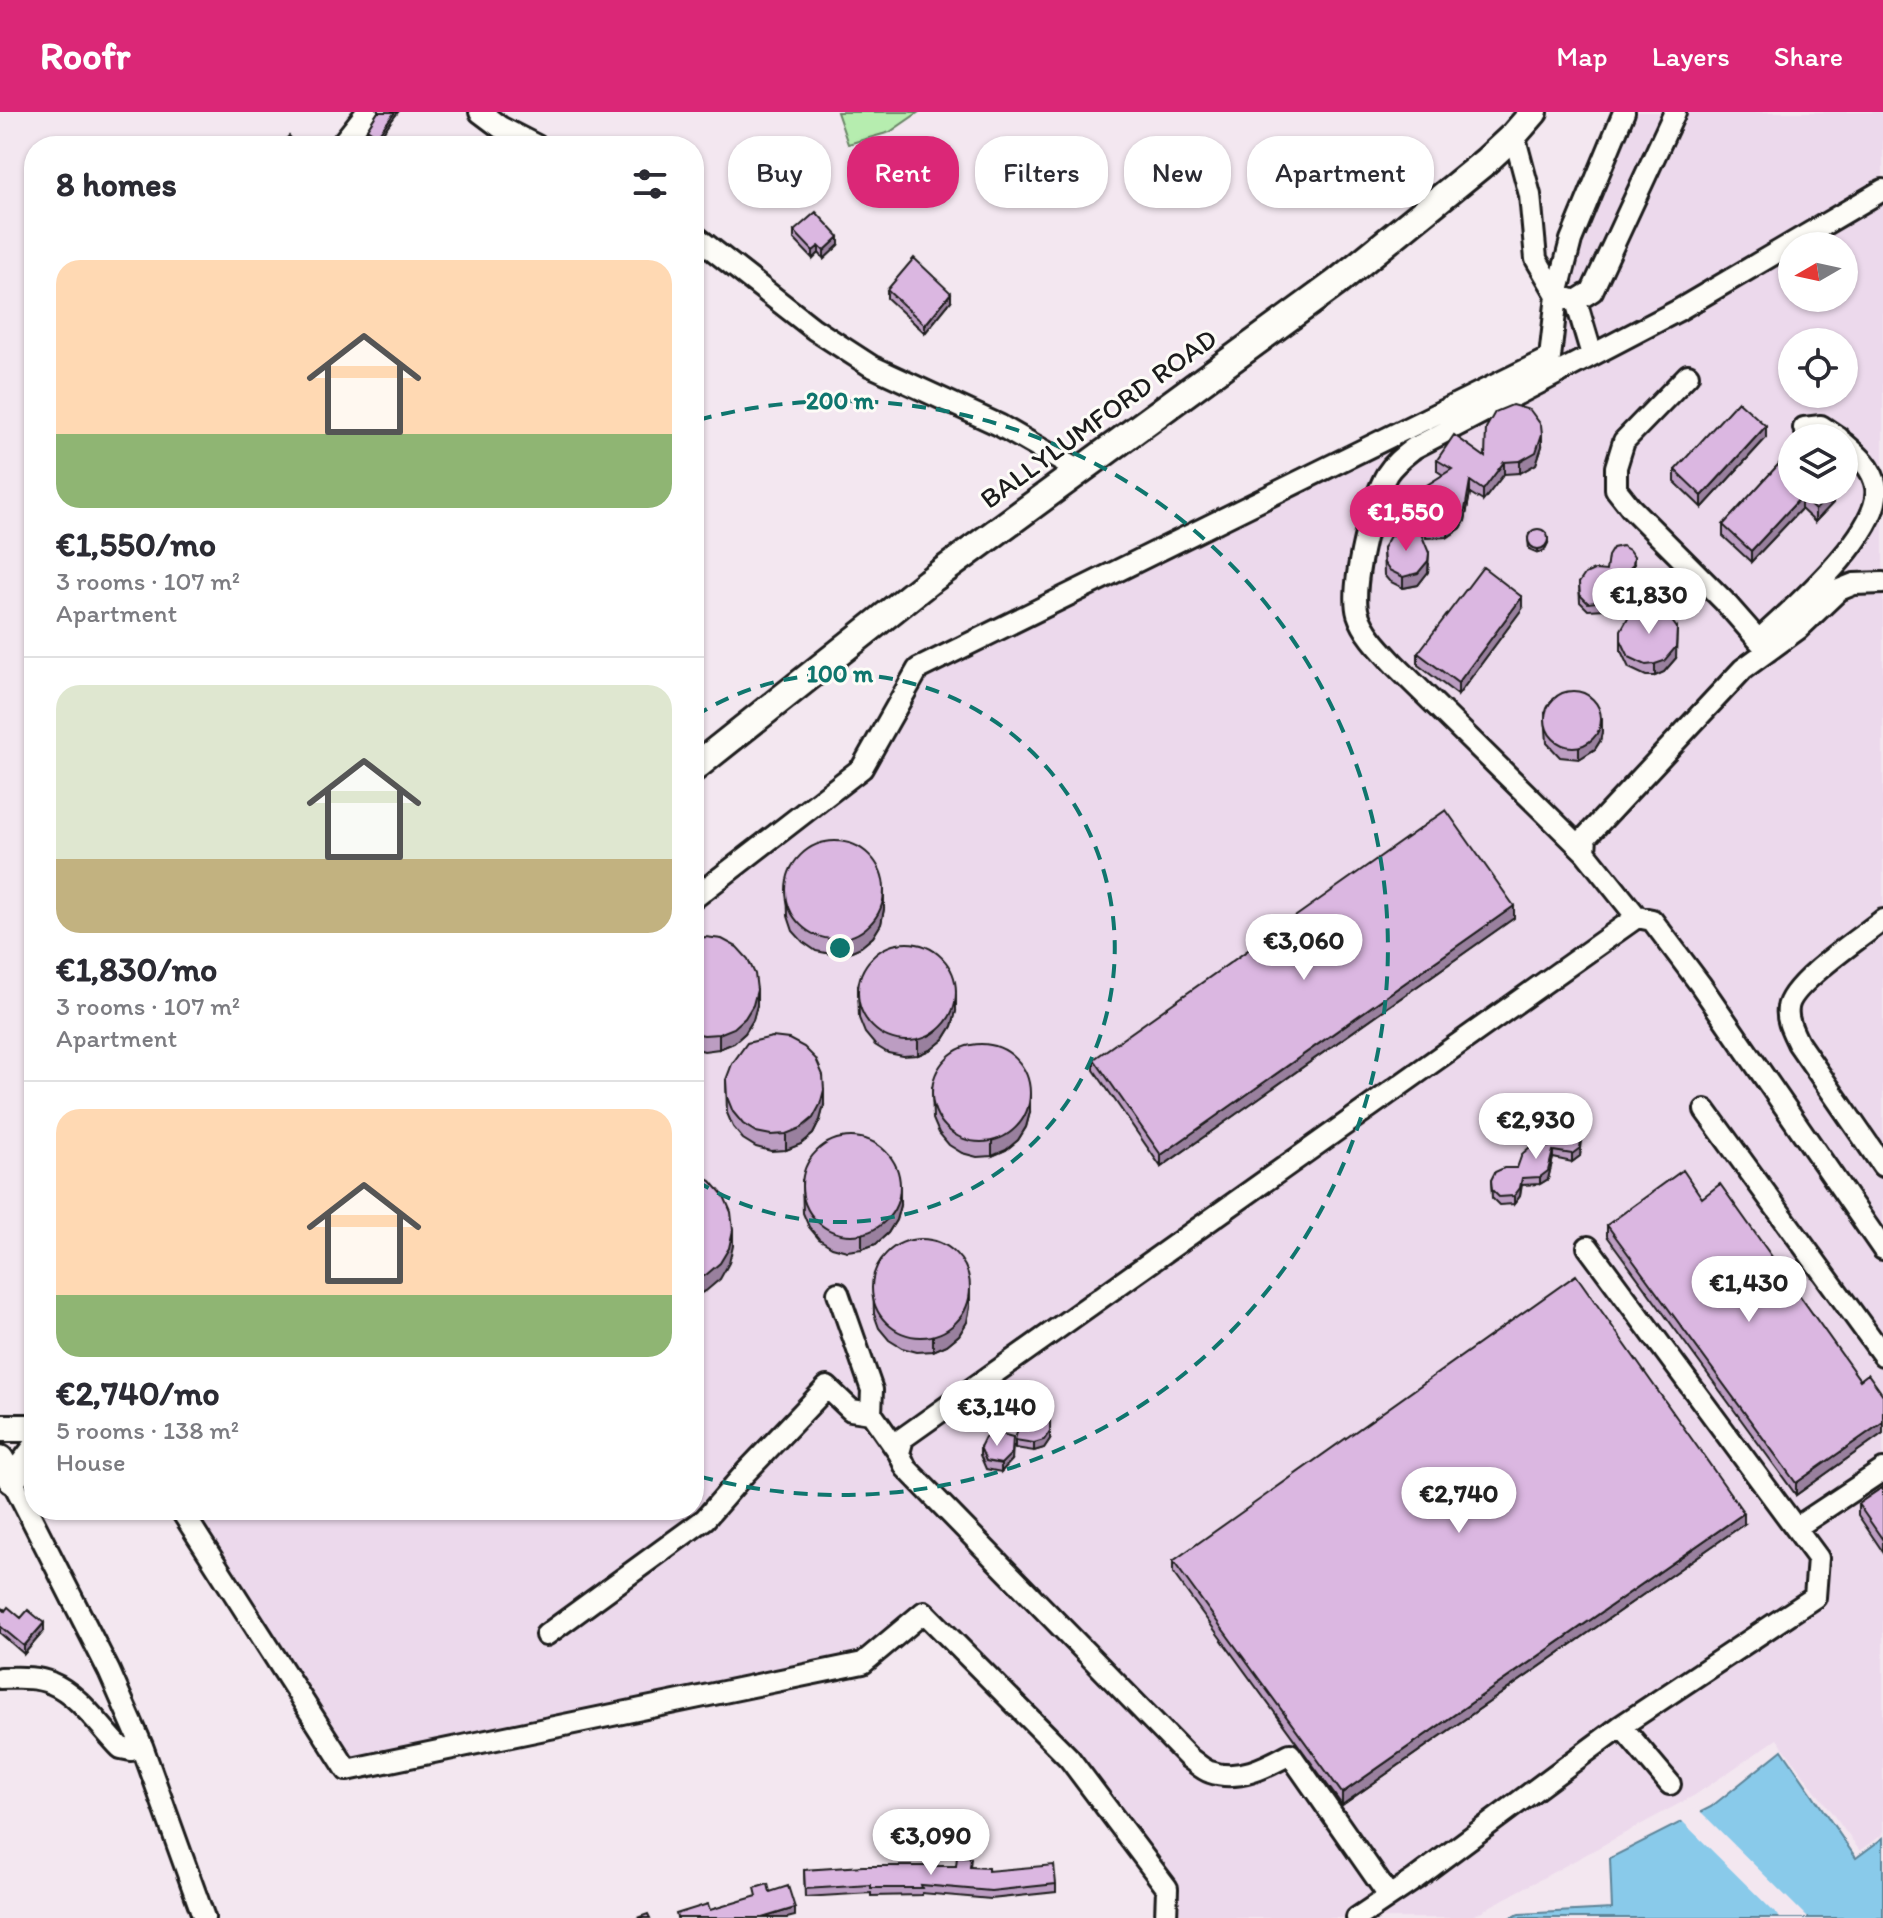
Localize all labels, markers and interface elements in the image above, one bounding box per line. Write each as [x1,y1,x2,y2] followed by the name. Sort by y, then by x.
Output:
[40,33,130,79] text: Roofr
[1556,39,1608,73] text: Map
[1652,39,1730,73] text: Layers
[1774,39,1843,73] text: Share
[728,136,831,208] chip: Buy
[847,136,959,208] chip: Rent
[975,136,1108,208] chip: Filters
[1124,136,1231,208] chip: New
[1247,136,1434,208] chip: Apartment
[628,162,672,206] icon: filters
[56,164,177,205] text: 8 homes
[1778,232,1858,312] north arrow
[1778,232,1858,504] map controls
[292,312,436,456] icon: home
[973,321,1223,515] street label: BALLYLUMFORD ROAD
[1778,328,1858,408] button: locate
[806,386,875,415] text: 200 m
[1778,424,1858,504] button: layers
[1341,485,1471,553] pin: €1,550
[1368,495,1444,527] text: €1,550
[56,524,216,565] text: €1,550/mo
[56,565,240,597] text: 3 rooms · 107 m²
[1584,568,1714,636] pin: €1,830
[1610,578,1688,610] text: €1,830
[56,597,177,629] text: Apartment
[807,659,874,688] text: 100 m
[292,737,436,881] icon: home
[1239,914,1369,982] pin: €3,060
[1264,924,1344,956] text: €3,060
[826,934,854,962] centre of rings
[56,949,218,990] text: €1,830/mo
[56,990,240,1022] text: 3 rooms · 107 m²
[56,1022,177,1054] text: Apartment
[1471,1093,1601,1161] pin: €2,930
[1497,1103,1575,1135] text: €2,930
[292,1161,436,1305] icon: home
[1684,1256,1814,1324] pin: €1,430
[1710,1266,1788,1298] text: €1,430
[56,1373,220,1414] text: €2,740/mo
[932,1380,1062,1448] pin: €3,140
[958,1390,1036,1422] text: €3,140
[56,1414,239,1446] text: 5 rooms · 138 m²
[56,1446,126,1478] text: House
[1394,1467,1524,1535] pin: €2,740
[1419,1477,1499,1509] text: €2,740
[866,1809,996,1877] pin: €3,090
[891,1819,971,1851] text: €3,090

